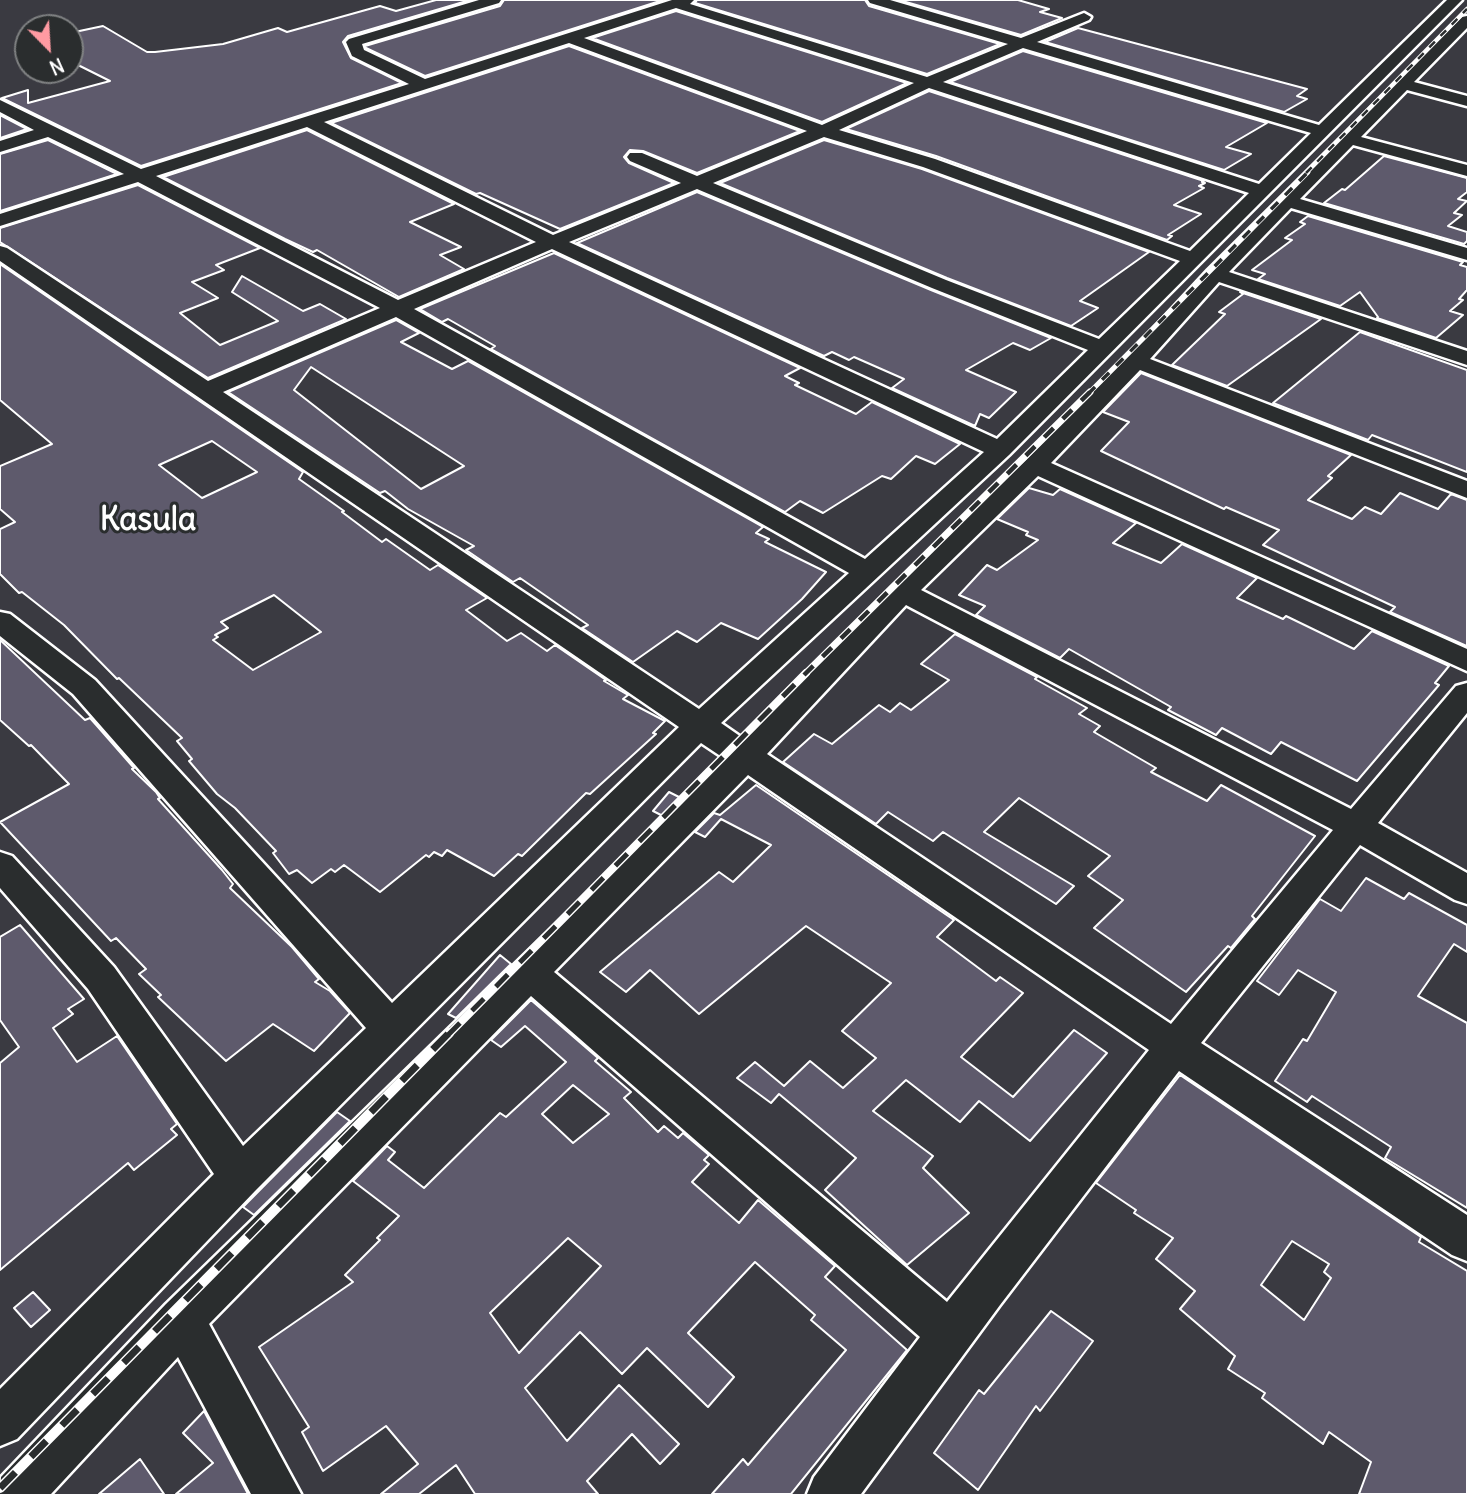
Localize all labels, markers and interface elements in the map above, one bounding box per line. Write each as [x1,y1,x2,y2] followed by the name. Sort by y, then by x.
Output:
[14,14,84,84] north arrow
[46,53,68,80] text: N
[100,502,196,540] district label: Kasula

